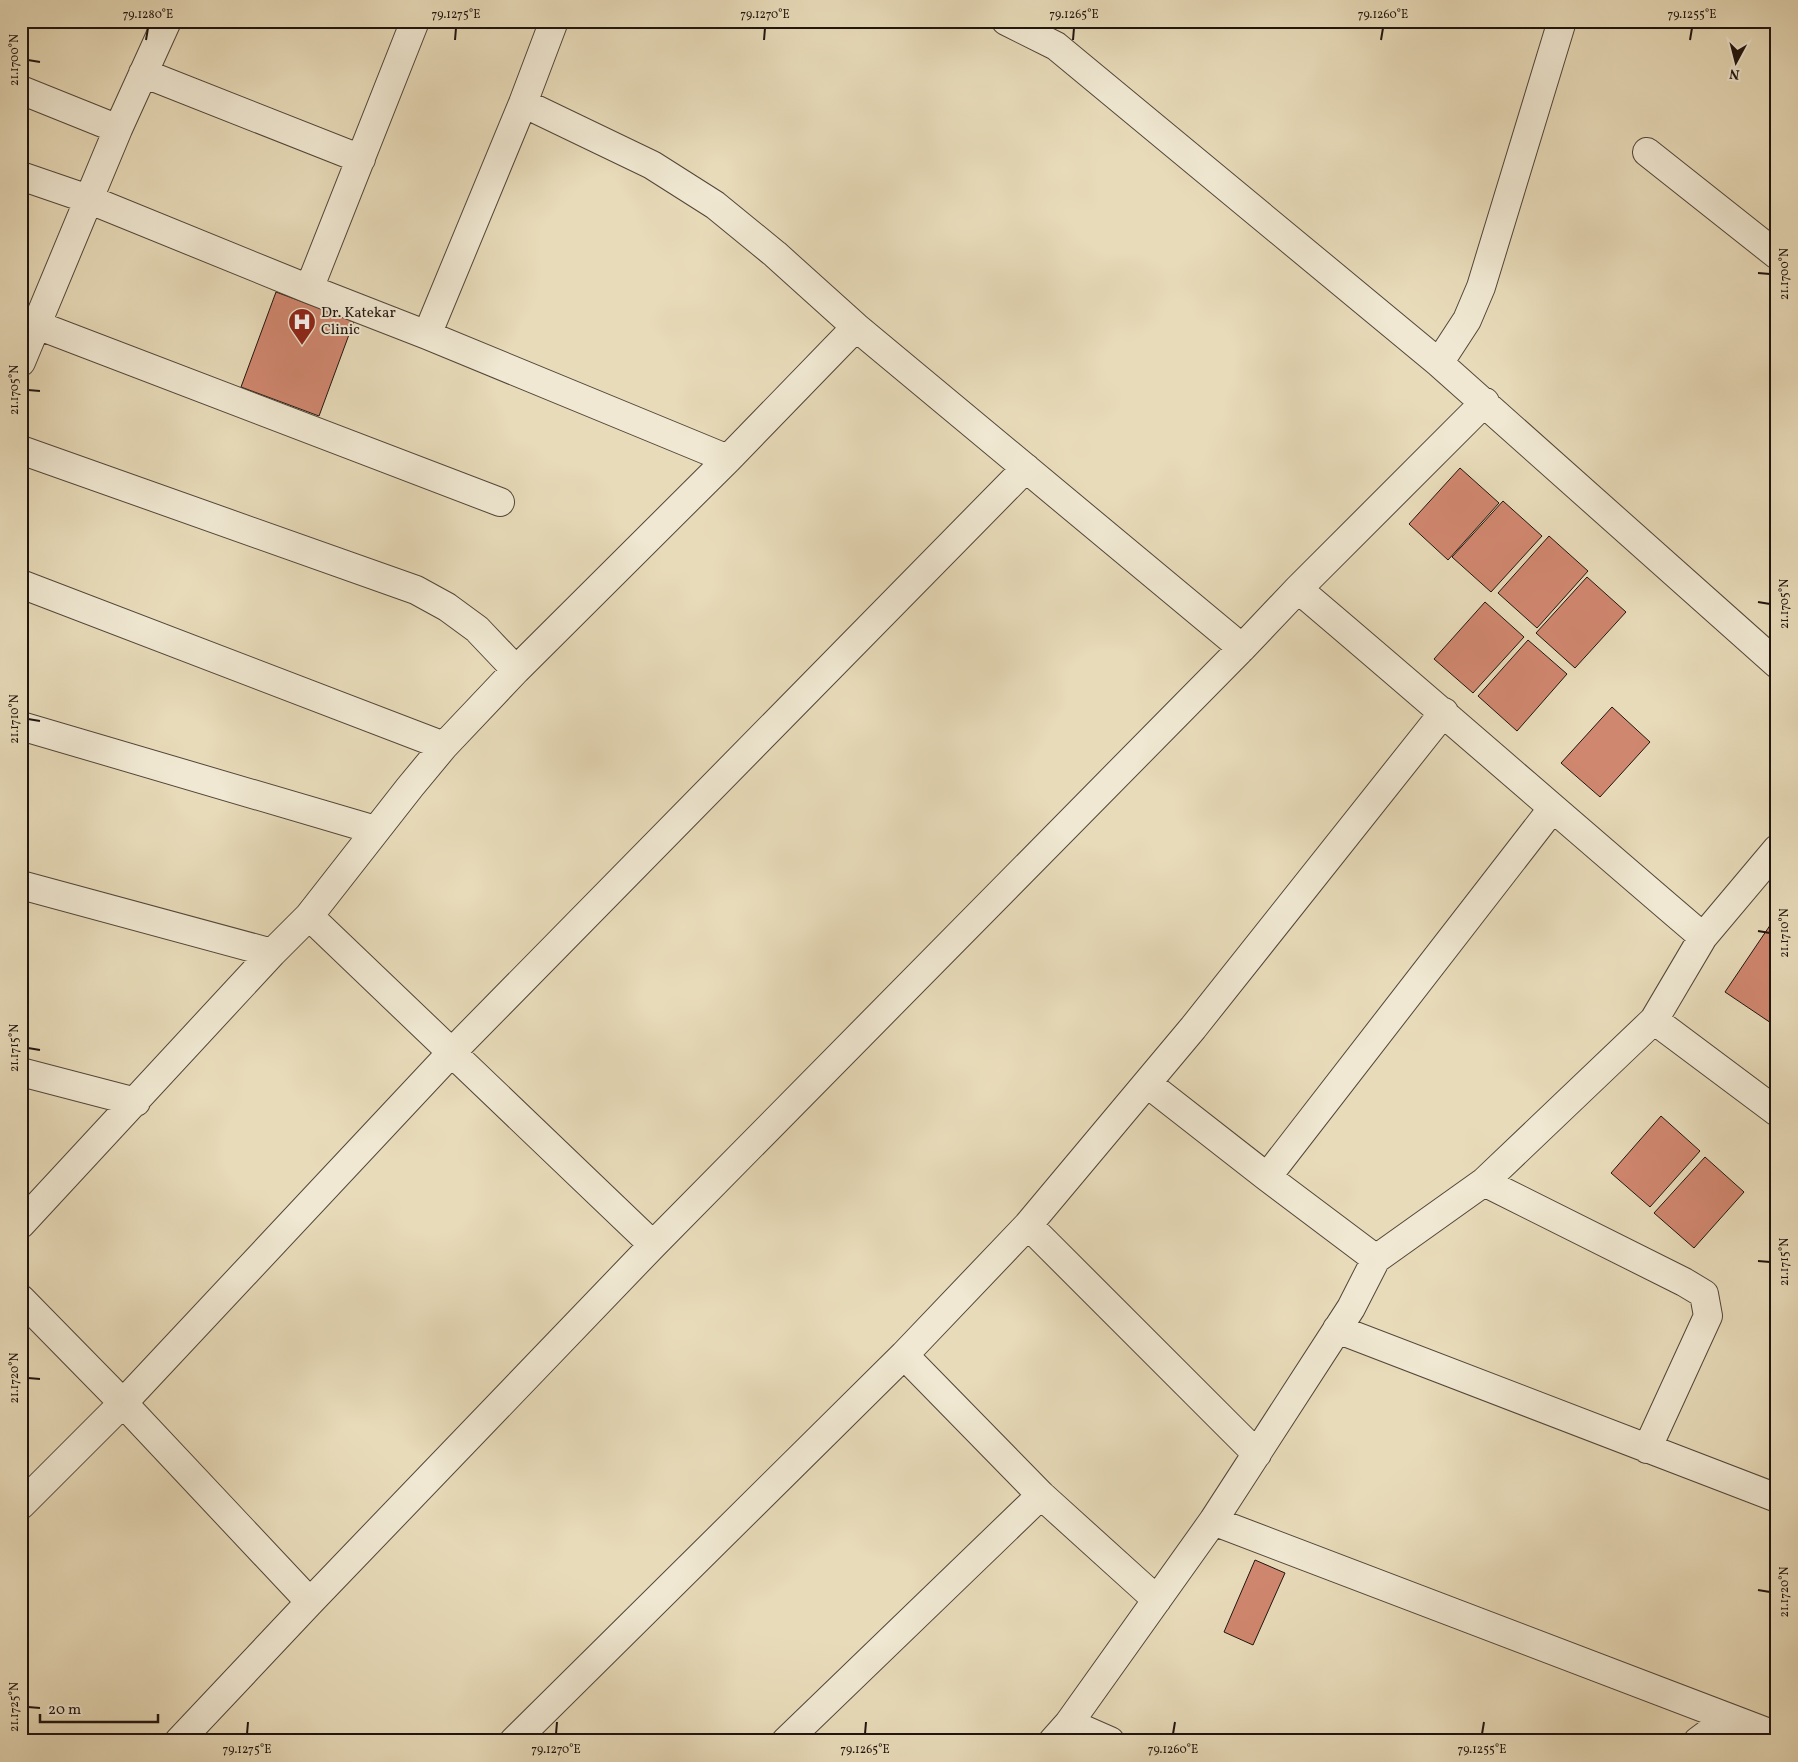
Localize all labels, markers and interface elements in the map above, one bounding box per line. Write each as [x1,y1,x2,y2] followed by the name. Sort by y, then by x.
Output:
[123,7,173,23] text: 79.1280°E
[432,7,480,23] text: 79.1275°E
[740,7,790,23] text: 79.1270°E
[1049,7,1099,23] text: 79.1265°E
[1358,7,1408,23] text: 79.1260°E
[1667,7,1717,23] text: 79.1255°E
[7,34,23,86] text: 21.1700°N
[1710,38,1760,88] north arrow
[1728,63,1741,83] text: N
[1777,248,1793,300] text: 21.1700°N
[321,303,396,341] place label: Dr. Katekar Clinic
[287,307,317,346] hospital icon: Dr. Katekar Clinic
[7,365,23,415] text: 21.1705°N
[1777,579,1793,629] text: 21.1705°N
[7,694,23,744] text: 21.1710°N
[1777,908,1793,958] text: 21.1710°N
[7,1024,23,1072] text: 21.1715°N
[1777,1238,1793,1286] text: 21.1715°N
[7,1352,23,1403] text: 21.1720°N
[1777,1566,1793,1617] text: 21.1720°N
[7,1682,23,1732] text: 21.1725°N
[40,1692,158,1724] scale bar
[48,1700,81,1721] text: 20 m
[223,1742,271,1758] text: 79.1275°E
[531,1742,581,1758] text: 79.1270°E
[840,1742,890,1758] text: 79.1265°E
[1148,1742,1198,1758] text: 79.1260°E
[1457,1742,1507,1758] text: 79.1255°E

